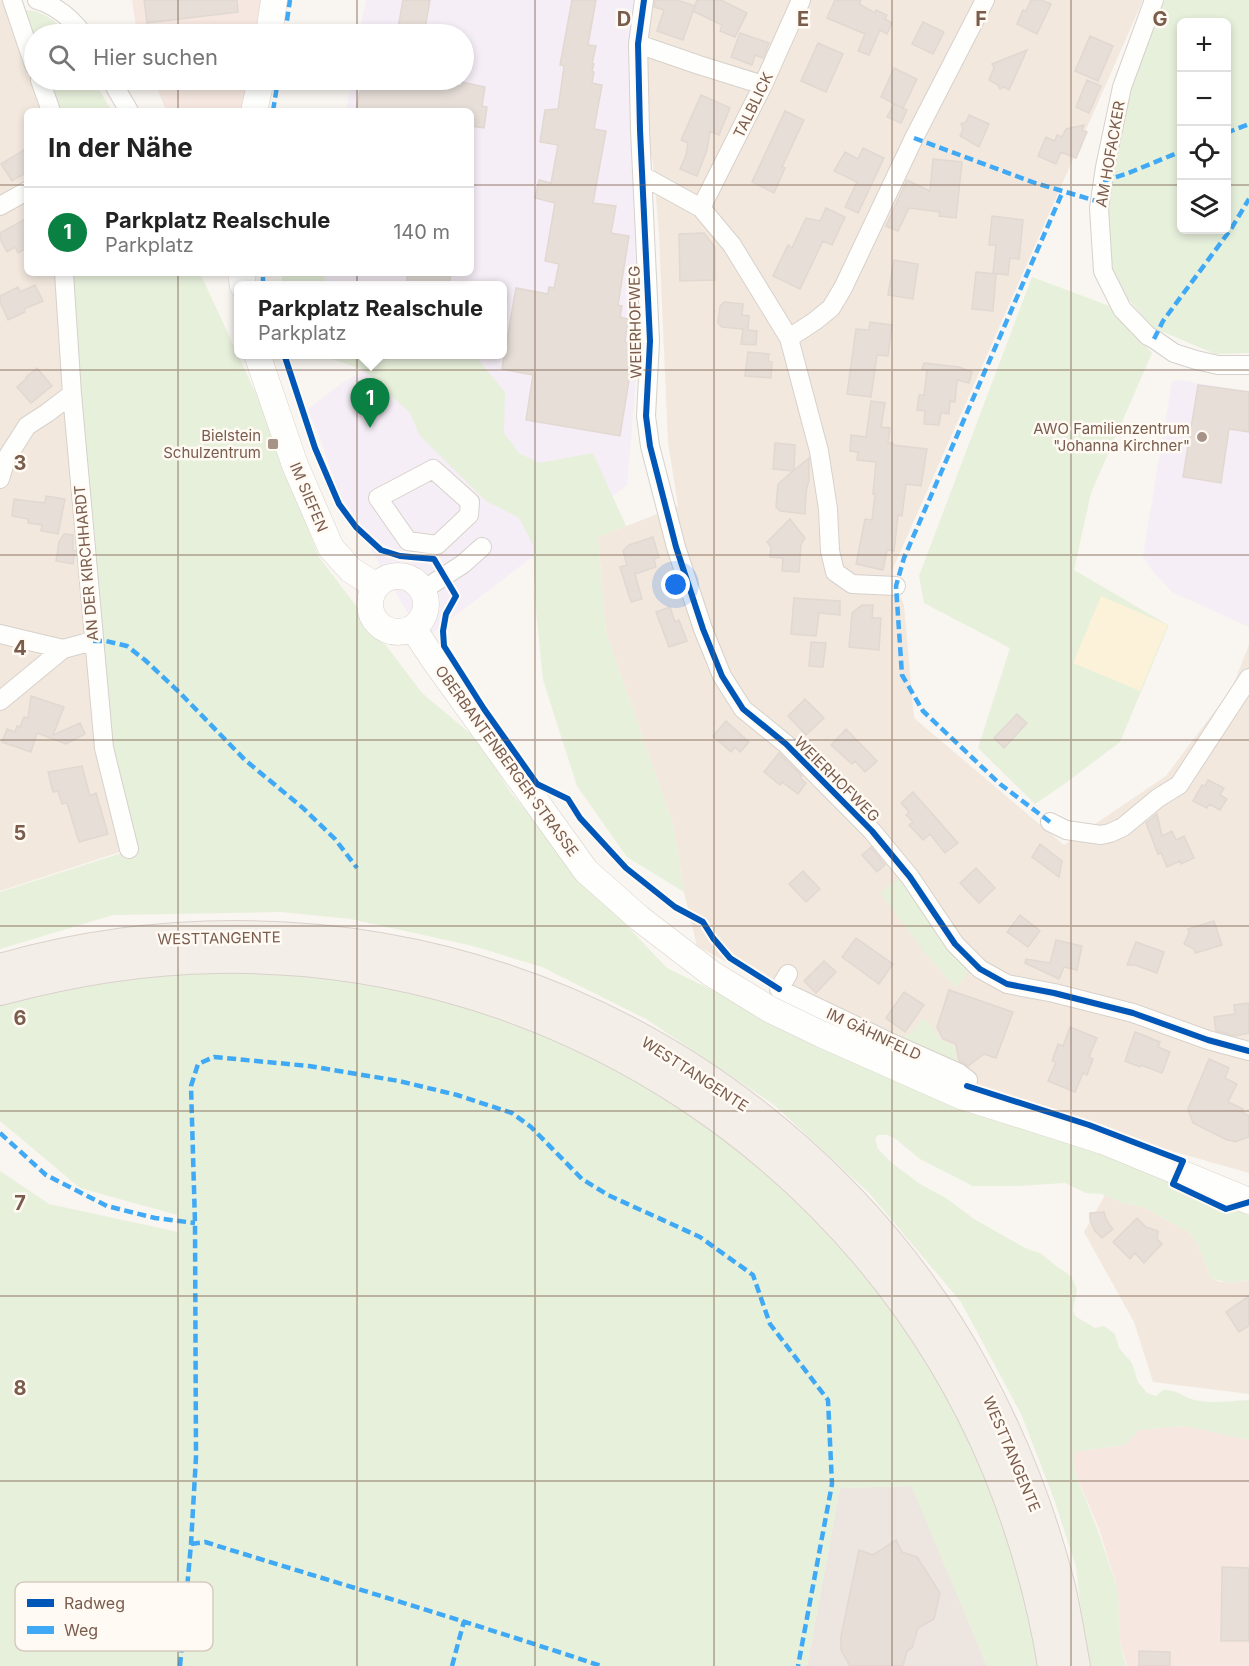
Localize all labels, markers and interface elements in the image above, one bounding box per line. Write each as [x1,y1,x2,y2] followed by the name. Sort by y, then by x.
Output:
[617,7,631,31] text: D
[797,7,809,31] text: E
[975,7,987,31] text: F
[1152,7,1168,31] text: G
[1177,18,1231,234] map controls
[1177,18,1231,72] button: +
[24,24,474,90] search box
[45,41,78,74] icon: search
[93,44,218,70] text: Hier suchen
[729,69,777,141] street label: TALBLICK
[1177,72,1231,126] button: −
[1091,99,1129,209] street label: AM HOFACKER
[1177,126,1231,180] button: locate
[48,132,193,163] text: In der Nähe
[1177,180,1231,234] button: layers
[105,207,330,233] text: Parkplatz Realschule
[63,220,72,244] text: 1
[393,220,450,244] text: 140 m
[105,233,194,257] text: Parkplatz
[625,265,645,379] street label: WEIERHOFWEG
[234,281,507,359] popup
[258,295,483,321] text: Parkplatz Realschule
[258,321,347,345] text: Parkplatz
[350,378,389,428] pin: 1
[1033,419,1190,455] place label: AWO Familienzentrum "Johanna Kirchner"
[163,426,261,462] place label: Bielstein Schulzentrum
[1195,430,1209,444] marker: AWO Familienzentrum "Johanna Kirchner"
[266,437,280,451] marker: Bielstein Schulzentrum
[14,451,26,475] text: 3
[286,459,332,535] street label: IM SIEFEN
[70,484,102,642] street label: AN DER KIRCHHARDT
[661,570,690,599] your location
[13,636,27,660] text: 4
[431,662,583,860] street label: OBERBANTENBERGER STRASSE
[790,732,884,826] street label: WEIERHOFWEG
[14,821,26,845] text: 5
[157,927,281,949] street label: WESTTANGENTE
[823,1004,925,1064] street label: IM GÄHNFELD
[14,1006,27,1030] text: 6
[638,1032,752,1116] street label: WESTTANGENTE
[14,1191,26,1215] text: 7
[13,1376,27,1400] text: 8
[979,1394,1045,1514] street label: WESTTANGENTE
[15,1582,213,1651] legend
[64,1593,125,1613] text: Radweg
[64,1620,98,1640] text: Weg

